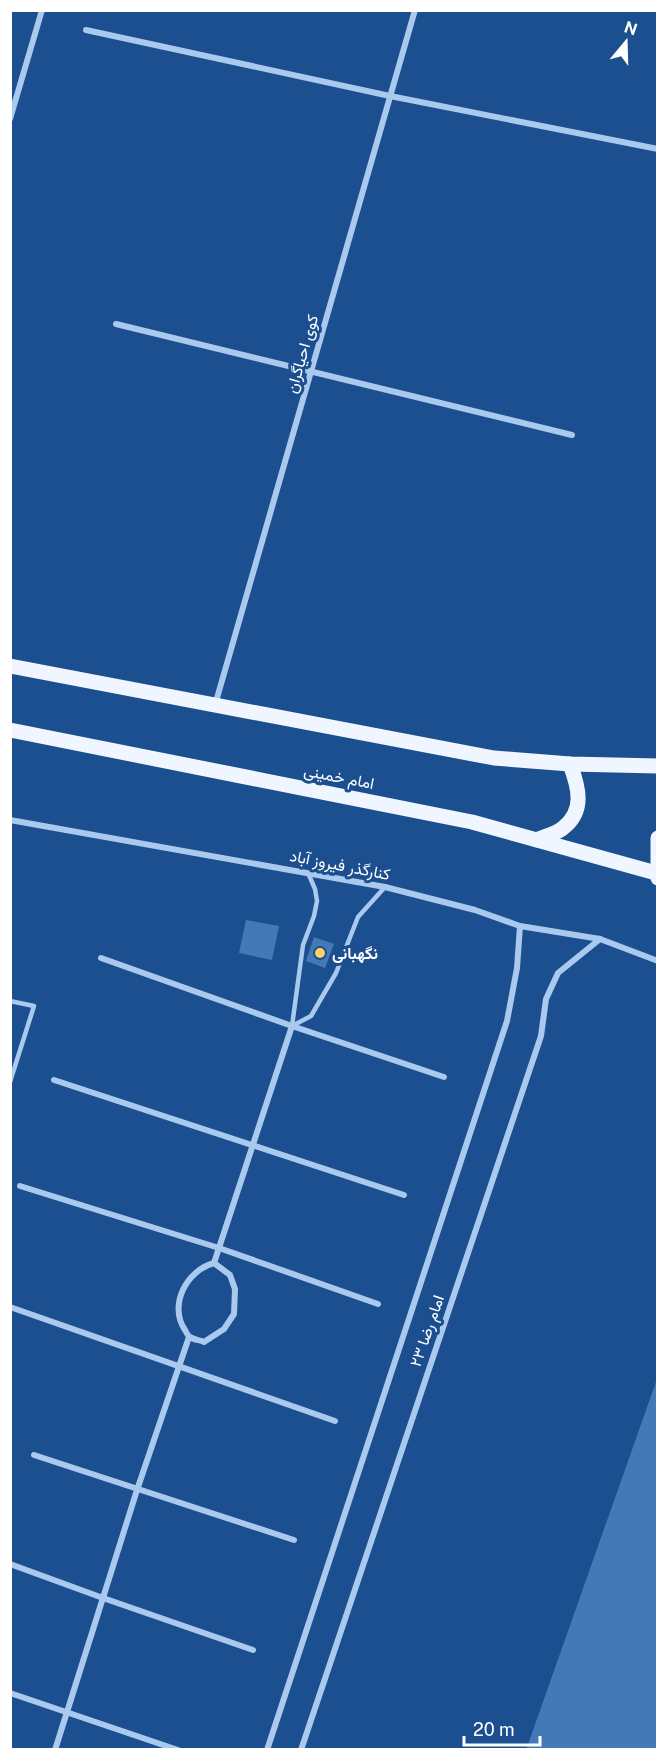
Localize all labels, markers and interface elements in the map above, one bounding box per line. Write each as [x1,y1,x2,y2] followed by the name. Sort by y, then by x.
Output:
[596,12,656,72] north arrow
[622,17,640,39] text: N
[282,313,323,396] street label: کوی احیاگران
[302,761,376,794] street label: امام خمینی
[288,846,392,885] street label: کنارگذر فیروز آباد
[332,944,378,964] place label: نگهبانی
[313,946,327,960] marker: نگهبانی
[406,1293,449,1370] street label: امام رضا ۲۳
[464,1709,540,1747] scale bar
[473,1719,515,1740] text: 20 m

